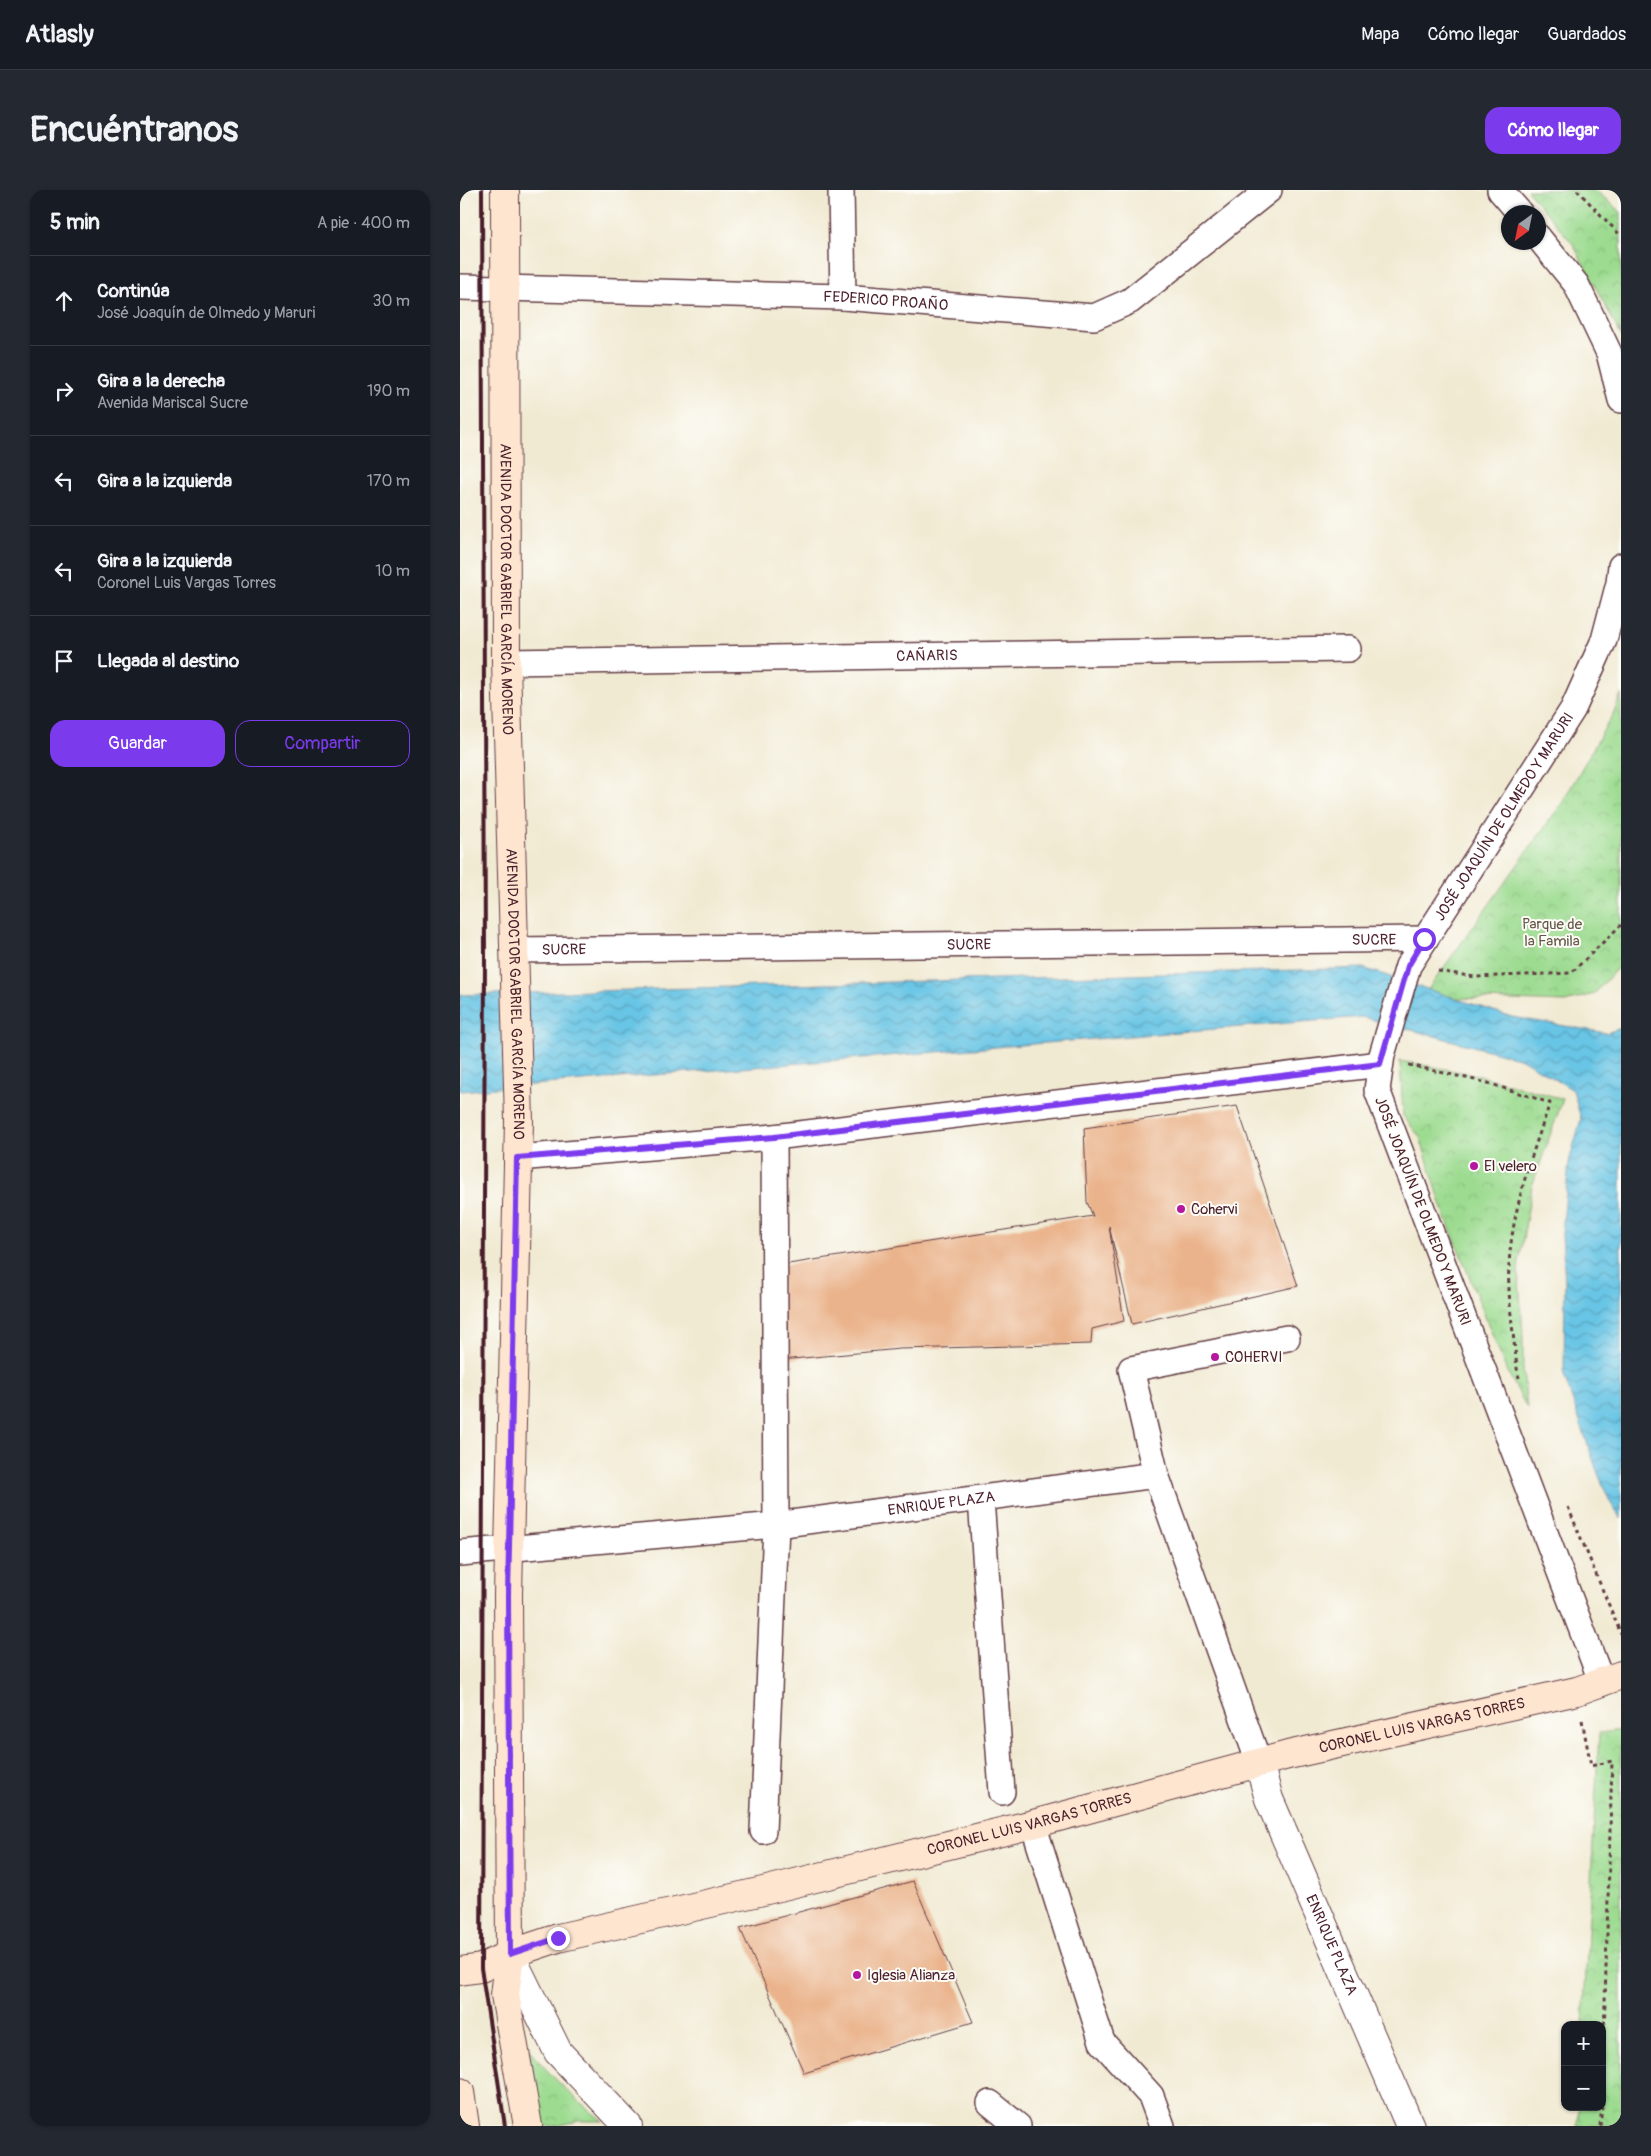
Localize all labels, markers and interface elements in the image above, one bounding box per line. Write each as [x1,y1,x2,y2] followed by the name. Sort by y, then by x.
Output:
[25,20,94,49] text: Atlasly
[1361,23,1399,46] text: Mapa
[1427,23,1519,46] text: Cómo llegar
[1547,23,1626,46] text: Guardados
[1485,107,1621,154] button: Cómo llegar
[30,108,238,152] text: Encuéntranos
[1501,205,1546,250] north arrow
[50,209,100,236] text: 5 min
[317,213,410,233] text: A pie · 400 m
[97,279,170,303] text: Continúa
[50,287,78,315] icon: ahead
[823,287,949,315] street label: FEDERICO PROAÑO
[372,291,410,311] text: 30 m
[97,303,315,323] text: José Joaquín de Olmedo y Maruri
[97,369,225,393] text: Gira a la derecha
[50,377,78,405] icon: right
[367,381,410,401] text: 190 m
[97,393,248,413] text: Avenida Mariscal Sucre
[496,443,517,735] street label: AVENIDA DOCTOR GABRIEL GARCÍA MORENO
[50,467,78,495] icon: left
[97,469,232,493] text: Gira a la izquierda
[367,471,410,491] text: 170 m
[97,549,232,573] text: Gira a la izquierda
[50,557,78,585] icon: left
[375,561,410,581] text: 10 m
[97,573,276,593] text: Coronel Luis Vargas Torres
[896,646,958,666] street label: CAÑARIS
[50,647,78,675] icon: arrive
[97,649,239,673] text: Llegada al destino
[1431,709,1578,924] street label: JOSÉ JOAQUÍN DE OLMEDO Y MARURI
[50,720,225,767] button: Guardar
[235,720,410,767] button: Compartir
[501,848,528,1140] street label: AVENIDA DOCTOR GABRIEL GARCÍA MORENO
[1522,915,1583,951] park label: Parque de la Famila
[1413,928,1436,951] route start
[1352,930,1396,950] street label: SUCRE
[947,935,992,955] street label: SUCRE
[542,940,587,960] street label: SUCRE
[1370,1094,1475,1328] street label: JOSÉ JOAQUÍN DE OLMEDO Y MARURI
[1484,1157,1537,1176] place label: El velero
[1468,1160,1480,1172] marker: El velero
[1191,1200,1238,1219] place label: Cohervi
[1175,1203,1187,1215] marker: Cohervi
[1225,1348,1282,1367] place label: COHERVI
[1209,1351,1221,1363] marker: COHERVI
[887,1487,996,1520] street label: ENRIQUE PLAZA
[1317,1694,1527,1758] street label: CORONEL LUIS VARGAS TORRES
[925,1789,1134,1860] street label: CORONEL LUIS VARGAS TORRES
[1301,1892,1362,1998] street label: ENRIQUE PLAZA
[547,1927,570,1950] route end
[867,1966,955,1985] place label: Iglesia Alianza
[851,1969,863,1981] marker: Iglesia Alianza
[1561,2021,1606,2111] map controls
[1561,2021,1606,2066] button: +
[1561,2066,1606,2111] button: −

